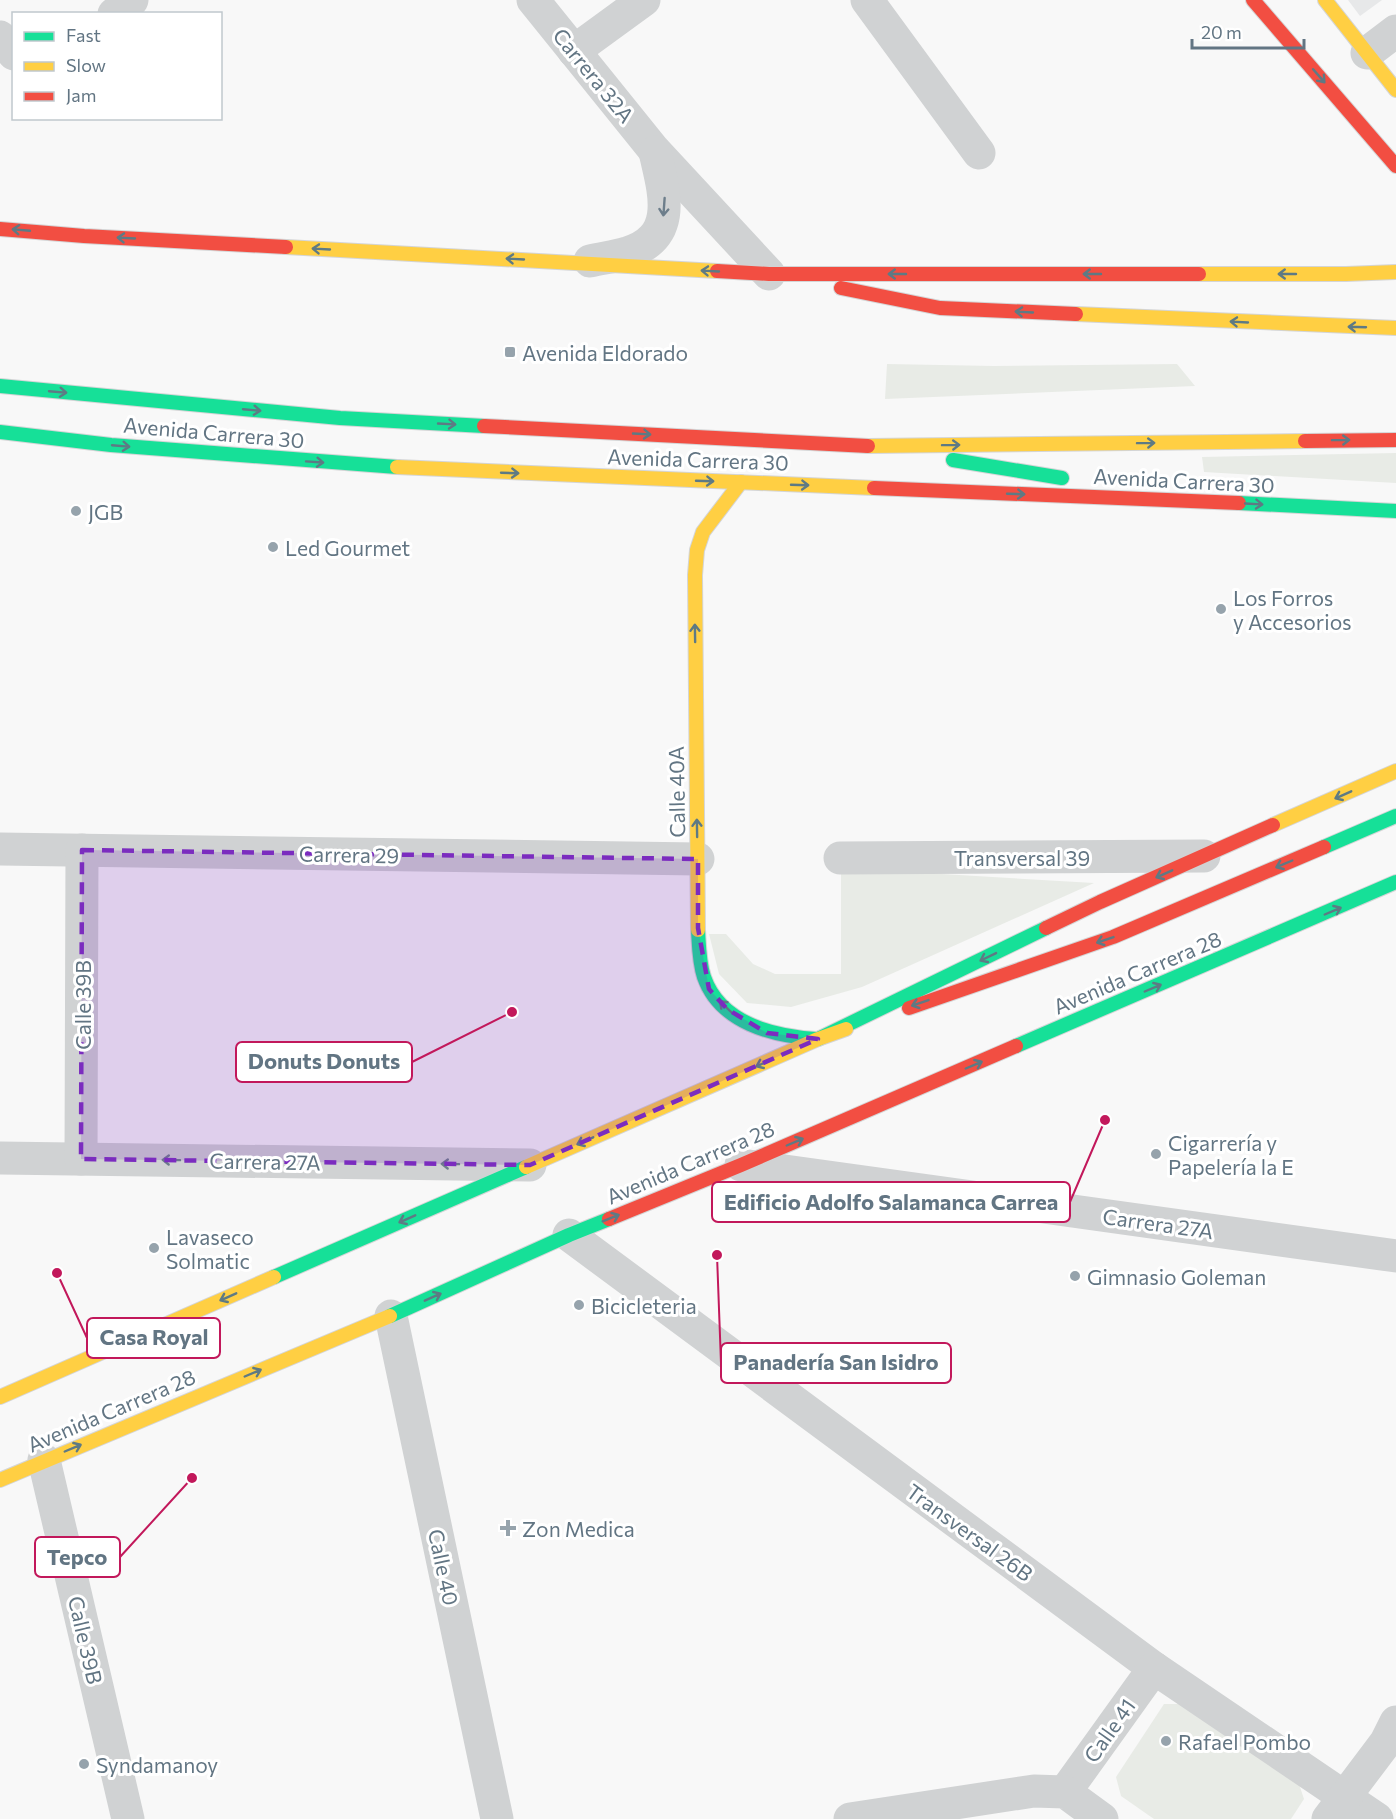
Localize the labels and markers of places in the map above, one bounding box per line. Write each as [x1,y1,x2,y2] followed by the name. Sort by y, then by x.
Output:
[522,340,688,365] place label: Avenida Eldorado
[503,345,517,359] marker: Avenida Eldorado
[88,499,123,524] place label: JGB
[69,504,83,518] marker: JGB
[285,535,410,560] place label: Led Gourmet
[266,540,280,554] marker: Led Gourmet
[1233,585,1352,634] place label: Los Forros y Accesorios
[1214,602,1228,616] marker: Los Forros y Accesorios
[236,1042,412,1082] callout: Donuts Donuts
[1168,1130,1294,1179] place label: Cigarrería y Papelería la E
[1149,1147,1163,1161] marker: Cigarrería y Papelería la E
[712,1182,1070,1222] callout: Edificio Adolfo Salamanca Carrea
[166,1224,254,1273] place label: Lavaseco Solmatic
[147,1241,161,1255] marker: Lavaseco Solmatic
[1087,1264,1266,1289] place label: Gimnasio Goleman
[1068,1269,1082,1283] marker: Gimnasio Goleman
[591,1293,697,1318] place label: Bicicleteria
[572,1298,586,1312] marker: Bicicleteria
[87,1318,220,1358] callout: Casa Royal
[721,1343,951,1383] callout: Panadería San Isidro
[522,1516,635,1541] place label: Zon Medica
[499,1519,517,1537] marker: Zon Medica
[35,1537,120,1577] callout: Tepco
[1178,1729,1311,1754] place label: Rafael Pombo
[1159,1734,1173,1748] marker: Rafael Pombo
[96,1752,218,1777] place label: Syndamanoy
[77,1757,91,1771] marker: Syndamanoy

